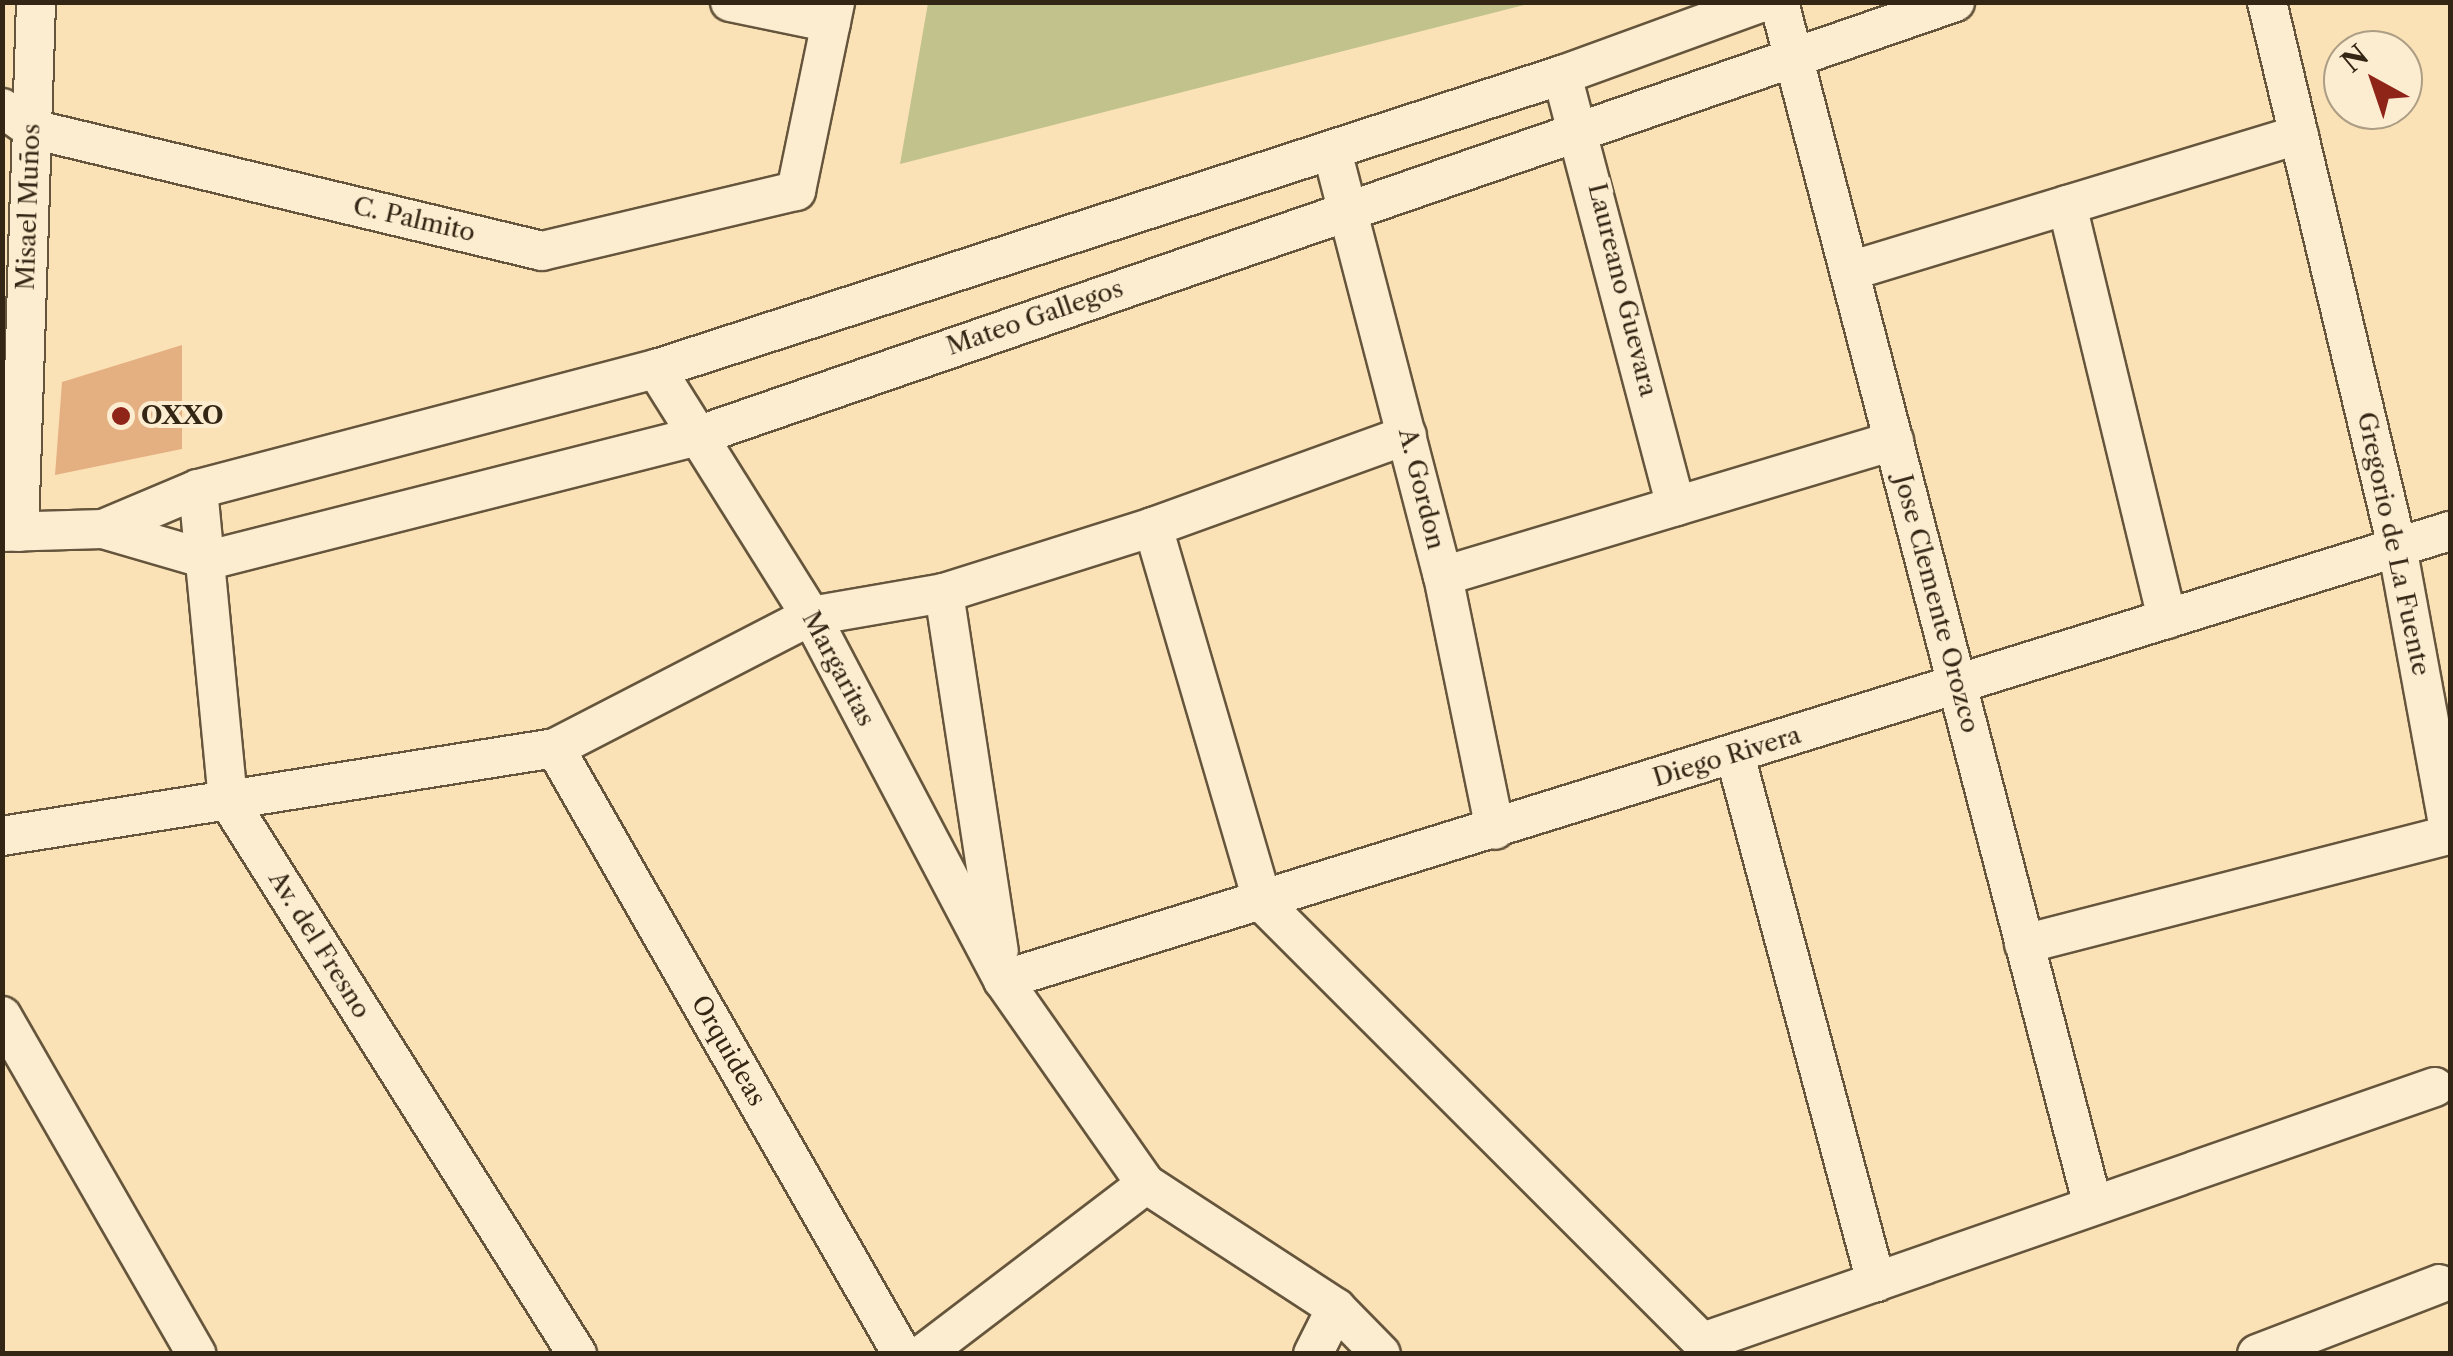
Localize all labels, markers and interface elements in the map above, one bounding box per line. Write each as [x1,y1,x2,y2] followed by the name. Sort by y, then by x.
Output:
[2323,30,2423,130] north arrow
[2335,38,2375,79] text: N
[11,123,47,291] street label: Misael Muños
[1581,180,1663,400] street label: Laureano Guevara
[350,191,478,249] street label: C. Palmito
[943,274,1127,362] street label: Mateo Gallegos
[141,401,224,431] place label: OXXO
[110,405,132,427] marker: OXXO
[2350,409,2436,679] street label: Gregorio de La Fuente
[1391,425,1451,553] street label: A. Gordon
[1887,472,1985,736] street label: Jose Clemente Orozco
[795,606,881,732] street label: Margaritas
[1649,720,1805,794] street label: Diego Rivera
[262,866,376,1024] street label: Av. del Fresno
[684,990,772,1112] street label: Orquideas

